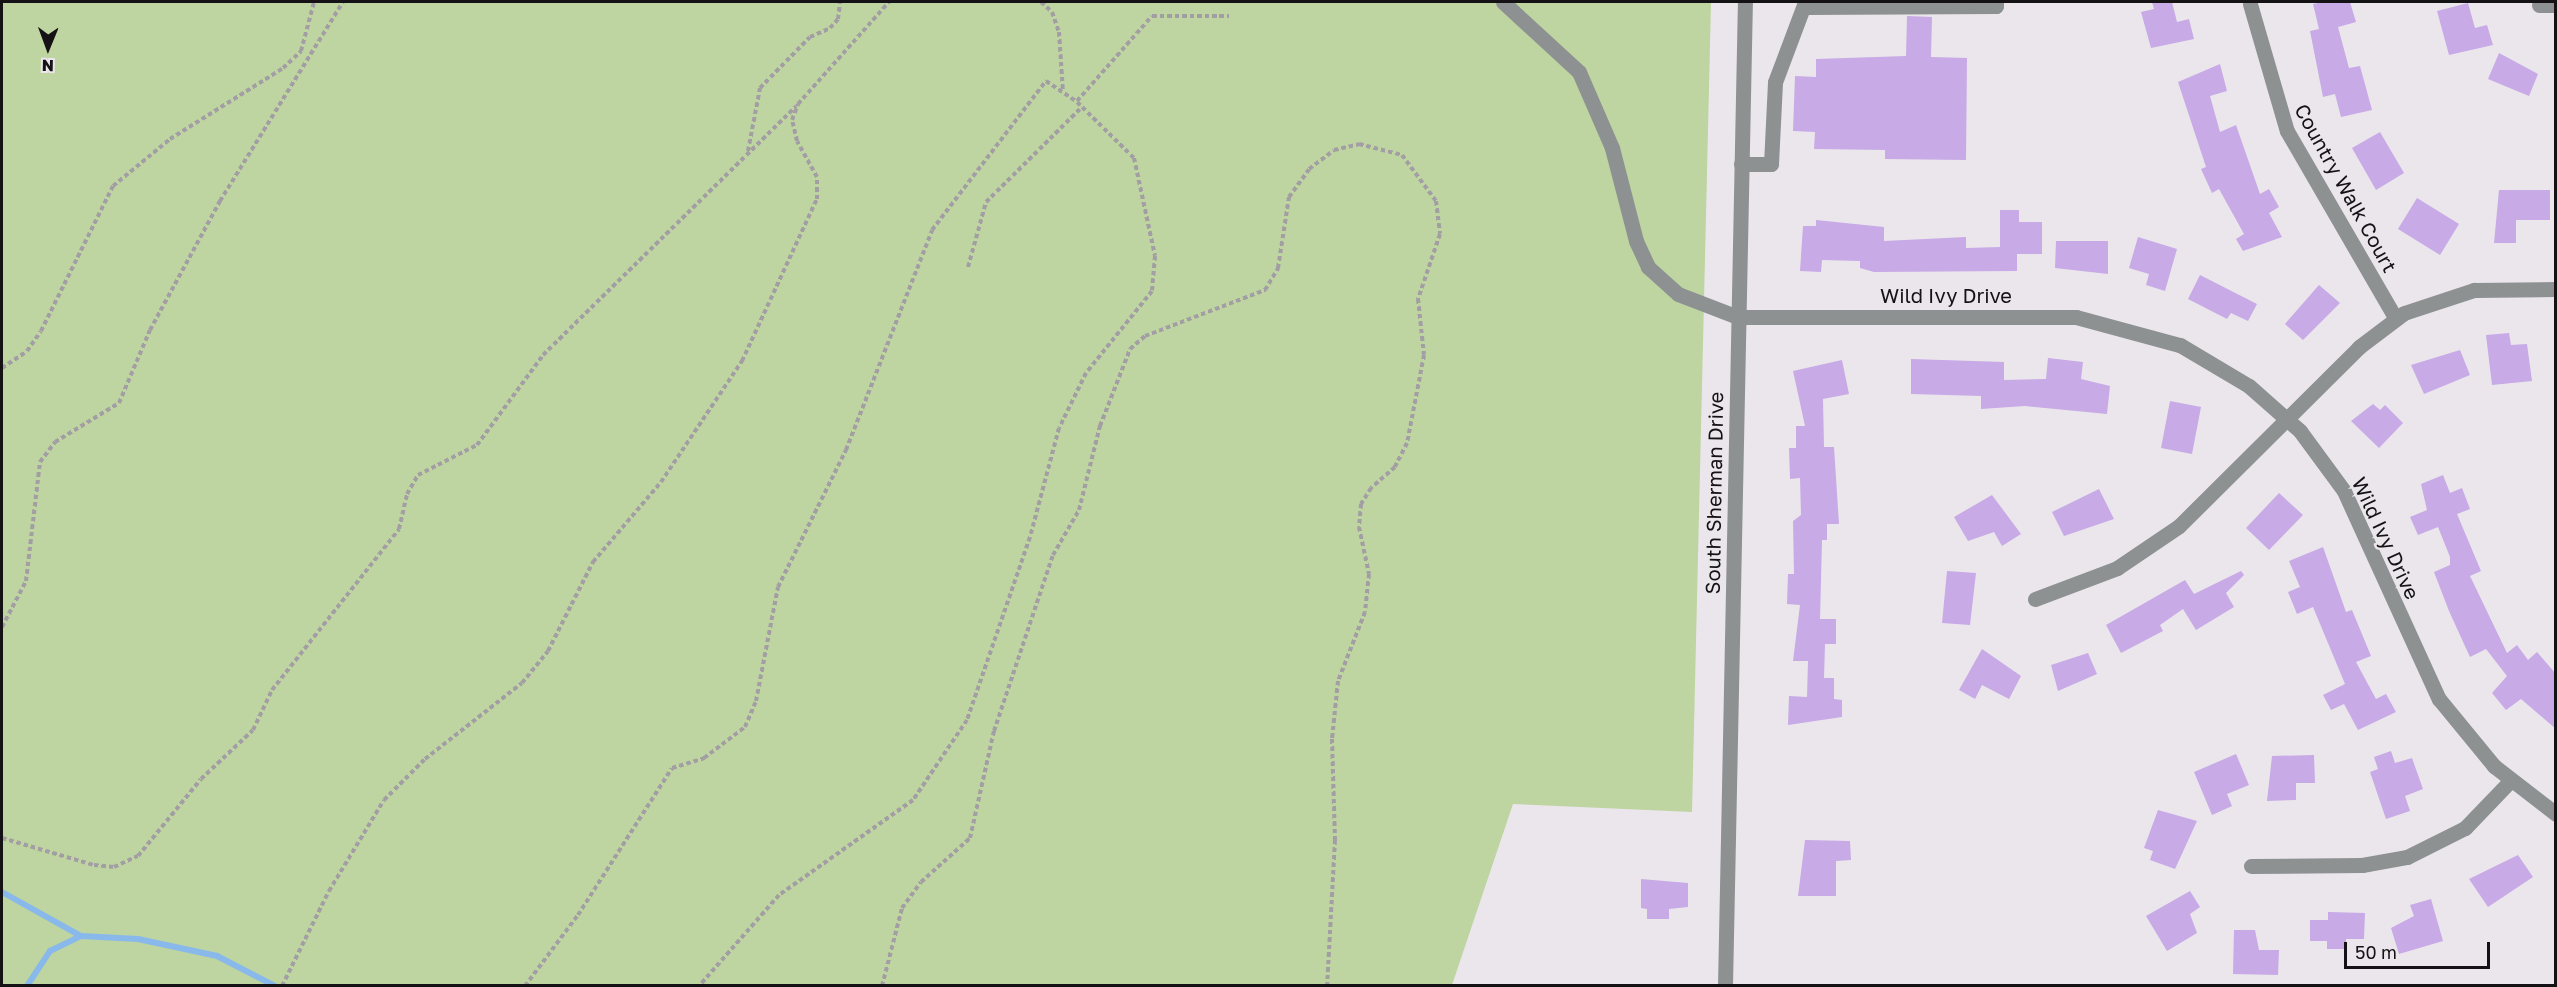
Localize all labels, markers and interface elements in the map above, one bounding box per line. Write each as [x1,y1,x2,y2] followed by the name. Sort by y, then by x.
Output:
[18,18,78,78] north arrow
[41,56,54,76] text: N
[2290,100,2402,276] street label: Country Walk Court
[1880,283,2012,307] street label: Wild Ivy Drive
[1700,392,1728,594] street label: South Sherman Drive
[2347,473,2425,603] street label: Wild Ivy Drive
[2347,930,2492,968] scale bar
[2355,941,2397,963] text: 50 m

